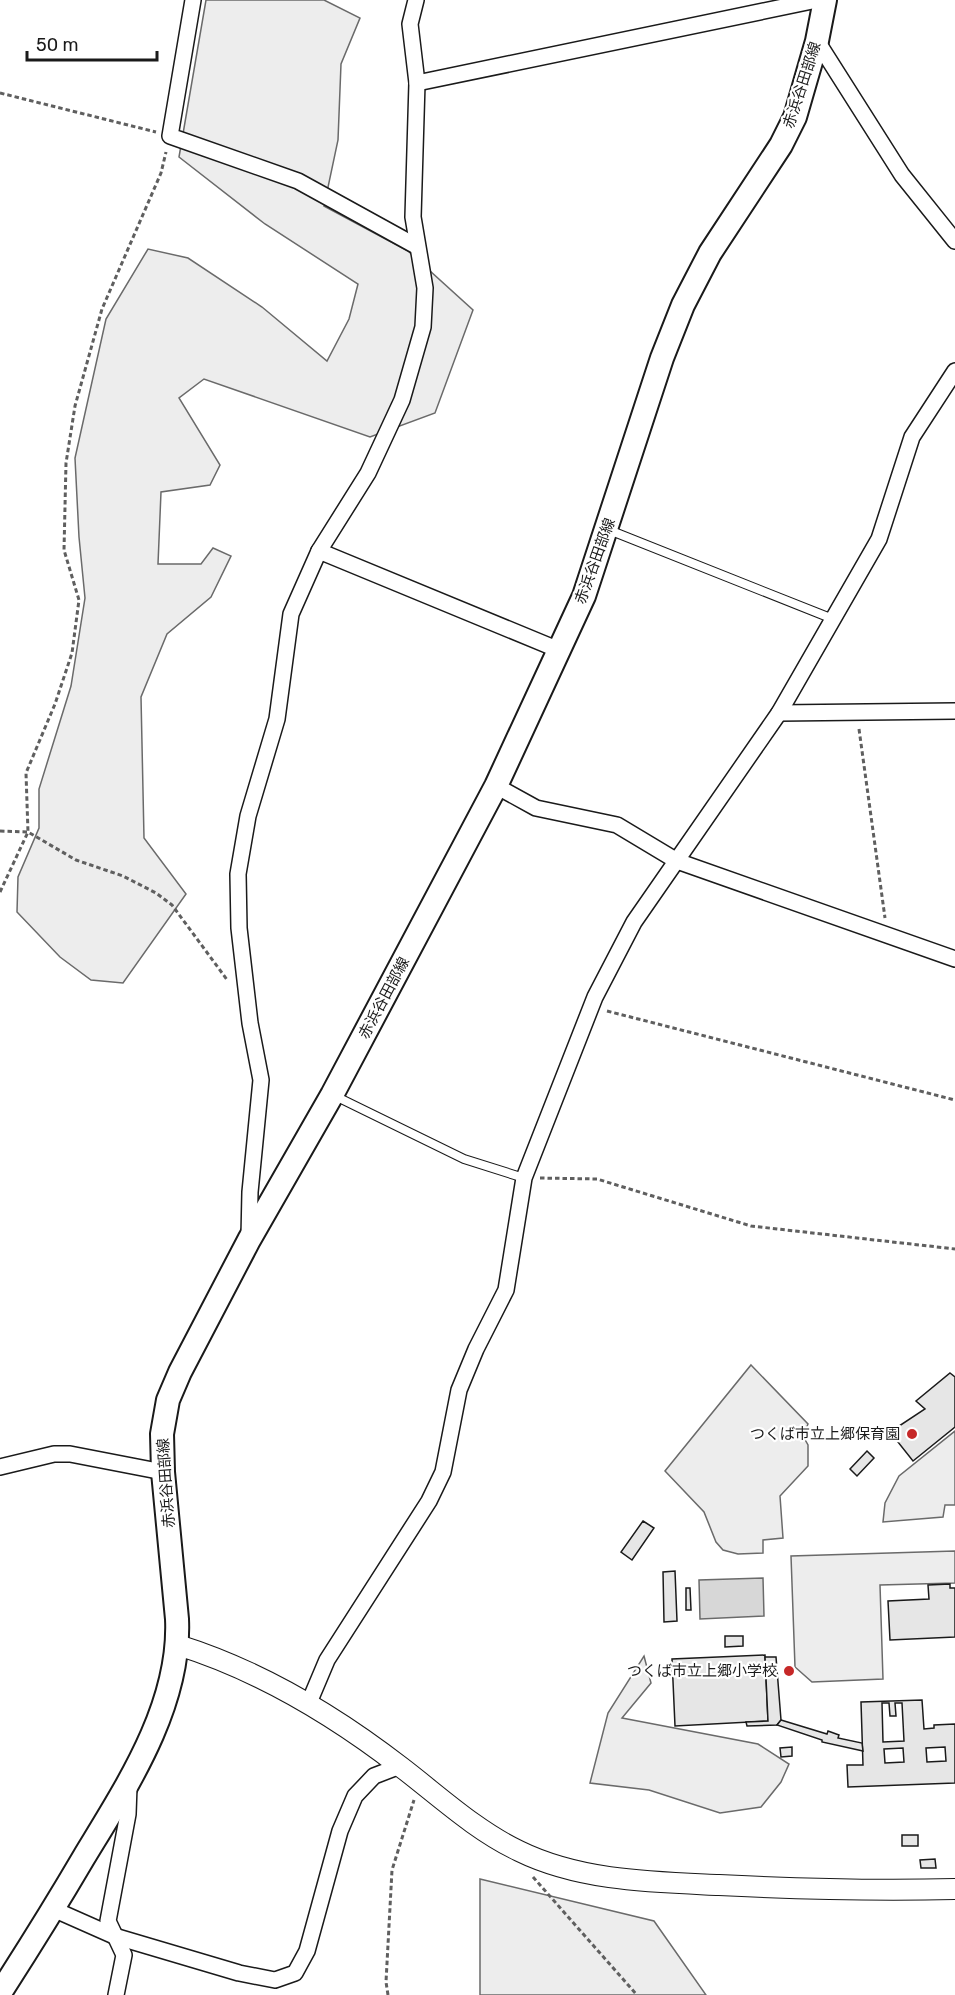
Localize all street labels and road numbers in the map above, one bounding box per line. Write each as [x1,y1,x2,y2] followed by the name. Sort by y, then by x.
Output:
[780,39,824,131] street label: 赤浜谷田部線
[571,516,619,606] street label: 赤浜谷田部線
[355,954,413,1042] street label: 赤浜谷田部線
[154,1437,178,1529] street label: 赤浜谷田部線

